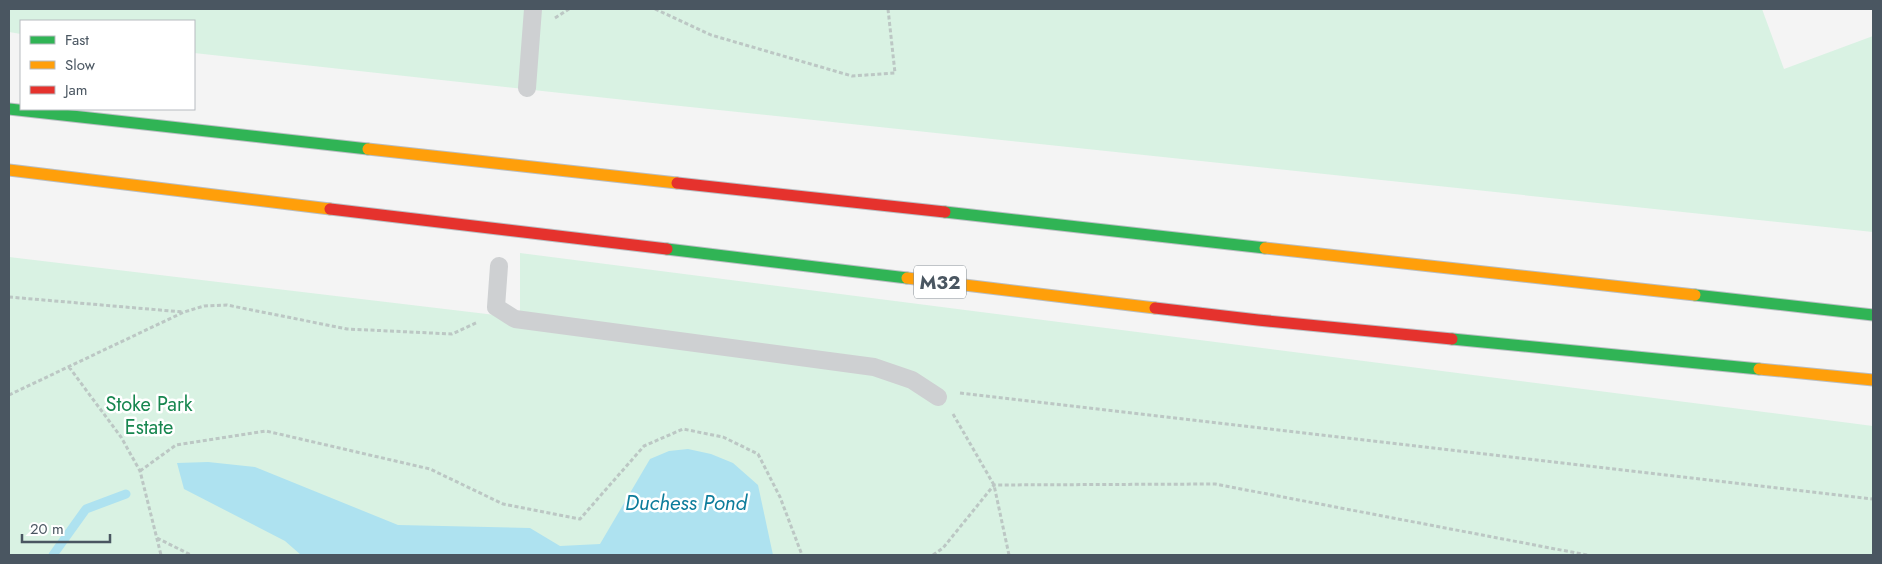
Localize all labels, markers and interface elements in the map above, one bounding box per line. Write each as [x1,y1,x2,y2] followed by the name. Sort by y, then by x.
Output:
[20,20,195,110] legend
[65,29,89,51] text: Fast
[65,54,96,76] text: Slow
[63,79,88,101] text: Jam
[914,266,966,298] road number: M32
[105,390,193,442] park label: Stoke Park Estate
[625,488,748,518] water label: Duchess Pond
[22,512,110,544] scale bar
[30,518,64,540] text: 20 m

